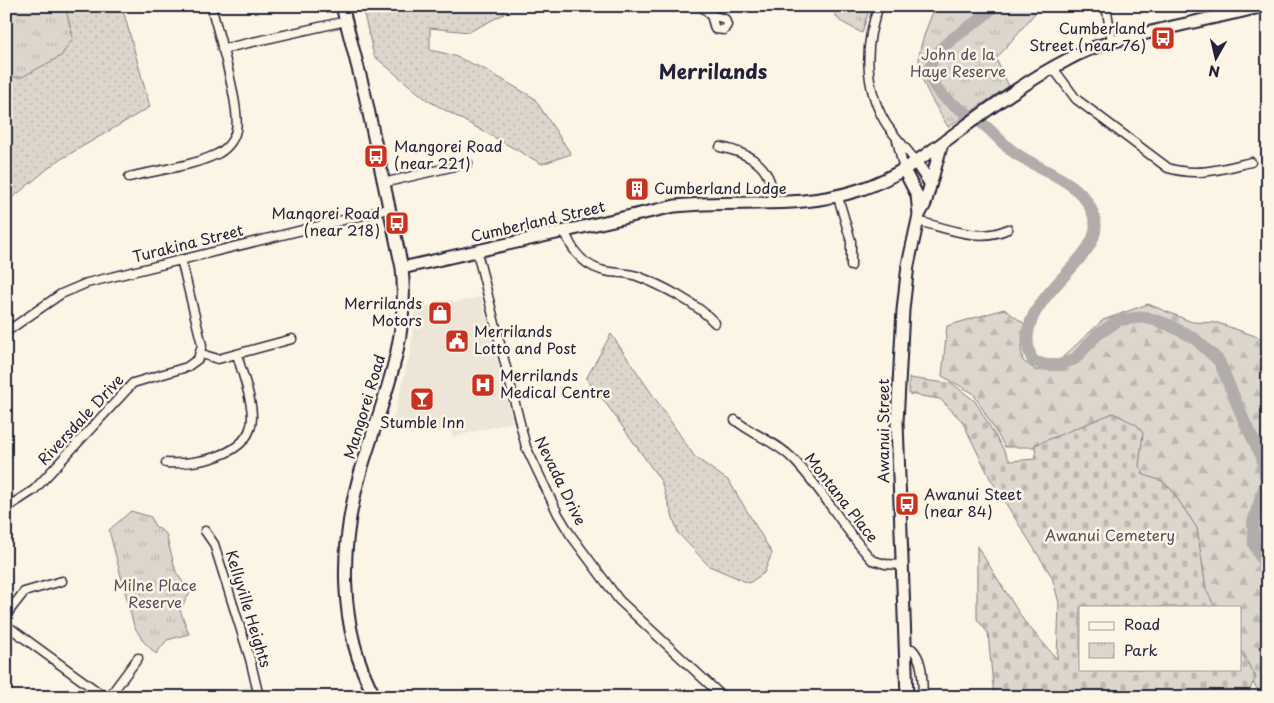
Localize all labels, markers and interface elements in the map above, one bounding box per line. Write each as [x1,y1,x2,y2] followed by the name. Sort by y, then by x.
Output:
[1029,16,1146,56] place label: Cumberland Street (near 76)
[1150,25,1176,51] bus stop icon: Cumberland Street (near 76)
[1192,32,1242,82] north arrow
[910,42,1006,82] park label: John de la Haye Reserve
[659,56,768,86] district label: Merrilands
[1207,60,1221,83] text: N
[394,134,502,174] place label: Mangorei Road (near 221)
[363,143,389,169] bus stop icon: Mangorei Road (near 221)
[624,176,650,202] building icon: Cumberland Lodge
[654,176,787,199] place label: Cumberland Lodge
[468,194,607,247] street label: Cumberland Street
[272,201,380,241] place label: Mangorei Road (near 218)
[384,210,410,236] bus stop icon: Mangorei Road (near 218)
[130,218,245,267] street label: Turakina Street
[344,291,422,331] place label: Merrilands Motors
[427,300,453,326] shop icon: Merrilands Motors
[474,319,576,359] place label: Merrilands Lotto and Post
[444,328,470,354] public building icon: Merrilands Lotto and Post
[337,351,390,462] street label: Mangorei Road
[500,363,611,403] place label: Merrilands Medical Centre
[32,368,128,470] street label: Riversdale Drive
[470,372,496,398] hospital icon: Merrilands Medical Centre
[871,379,894,483] street label: Awanui Street
[409,386,435,412] bar icon: Stumble Inn
[380,410,464,433] place label: Stumble Inn
[530,432,593,529] street label: Nevada Drive
[800,447,885,547] street label: Montana Place
[924,482,1022,522] place label: Awanui Steet (near 84)
[894,491,920,517] bus stop icon: Awanui Steet (near 84)
[1045,523,1175,546] park label: Awanui Cemetery
[221,547,278,670] street label: Kellyville Heights
[113,573,197,613] park label: Milne Place Reserve
[1079,606,1242,670] legend
[1124,612,1160,635] text: Road
[1124,638,1158,661] text: Park

